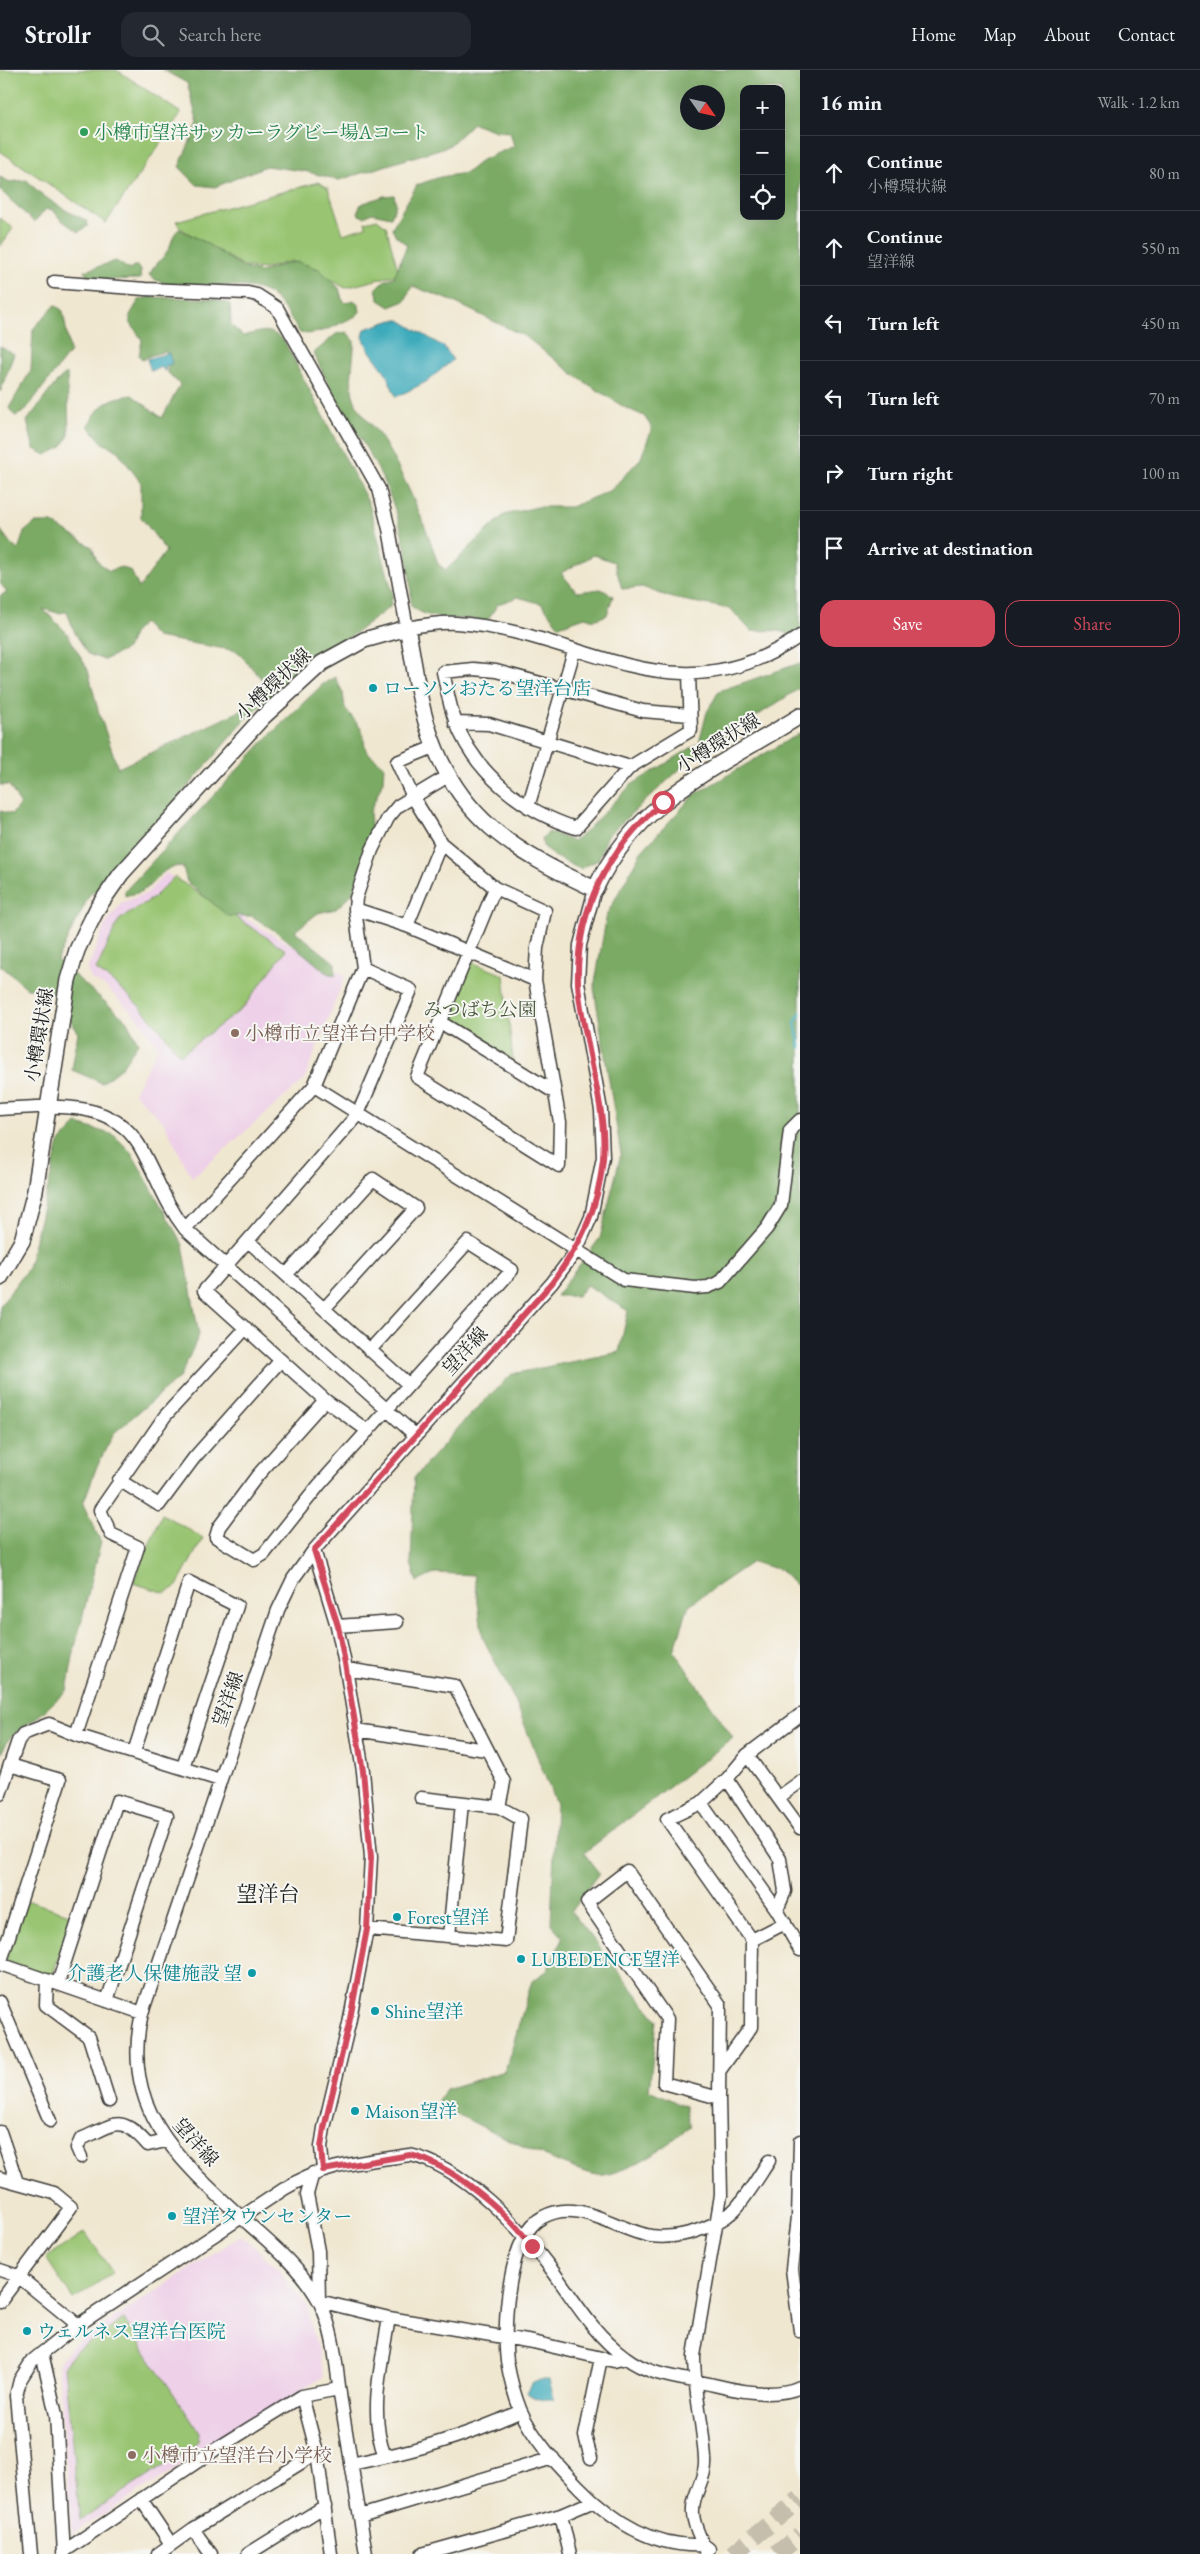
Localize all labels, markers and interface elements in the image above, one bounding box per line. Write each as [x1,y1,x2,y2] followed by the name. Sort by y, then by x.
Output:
[121,12,471,57] search box
[25,19,91,50] text: Strollr
[139,21,167,49] icon: search
[179,22,261,47] text: Search here
[911,23,956,46] text: Home
[984,23,1016,46] text: Map
[1044,23,1090,46] text: About
[1118,23,1175,46] text: Contact
[680,85,725,130] north arrow
[740,85,785,220] map controls
[740,85,785,130] button: +
[820,89,882,116] text: 16 min
[1097,92,1180,113] text: Walk · 1.2 km
[94,120,429,145] place label: 小樽市望洋サッカーラグビー場Aコート
[78,126,90,138] marker: 小樽市望洋サッカーラグビー場Aコート
[740,130,785,175] button: −
[867,149,942,174] text: Continue
[820,159,848,187] icon: ahead
[1149,163,1180,184] text: 80 m
[740,175,785,220] button: locate
[867,176,947,197] text: 小樽環状線
[867,224,942,249] text: Continue
[820,234,848,262] icon: ahead
[1141,238,1180,259] text: 550 m
[867,251,915,272] text: 望洋線
[820,309,848,337] icon: left
[867,311,939,336] text: Turn left
[1141,313,1180,334] text: 450 m
[820,384,848,412] icon: left
[867,386,939,411] text: Turn left
[1149,388,1180,409] text: 70 m
[820,459,848,487] icon: right
[867,461,953,486] text: Turn right
[1141,463,1180,484] text: 100 m
[820,534,848,562] icon: arrive
[867,536,1033,561] text: Arrive at destination
[820,600,995,647] button: Save
[1005,600,1180,647] button: Share
[230,642,316,726] street label: 小樽環状線
[383,676,591,701] place label: ローソンおたる望洋台店
[367,682,379,694] marker: ローソンおたる望洋台店
[671,707,765,779] street label: 小樽環状線
[652,791,675,814] route start
[19,986,59,1084] street label: 小樽環状線
[423,997,537,1022] park label: みつばち公園
[245,1021,435,1046] place label: 小樽市立望洋台中学校
[229,1027,241,1039] marker: 小樽市立望洋台中学校
[437,1321,493,1381] street label: 望洋線
[207,1668,249,1730] street label: 望洋線
[237,1880,300,1907] district label: 望洋台
[407,1905,489,1930] place label: Forest望洋
[391,1911,403,1923] marker: Forest望洋
[531,1947,680,1972] place label: LUBEDENCE望洋
[515,1953,527,1965] marker: LUBEDENCE望洋
[67,1961,242,1986] place label: 介護老人保健施設 望
[246,1967,258,1979] marker: 介護老人保健施設 望
[385,1999,464,2024] place label: Shine望洋
[369,2005,381,2017] marker: Shine望洋
[365,2099,458,2124] place label: Maison望洋
[349,2105,361,2117] marker: Maison望洋
[168,2112,224,2172] street label: 望洋線
[182,2204,352,2229] place label: 望洋タウンセンター
[166,2210,178,2222] marker: 望洋タウンセンター
[521,2235,544,2258] route end
[37,2319,226,2344] place label: ウェルネス望洋台医院
[21,2325,33,2337] marker: ウェルネス望洋台医院
[142,2443,332,2468] place label: 小樽市立望洋台小学校
[126,2449,138,2461] marker: 小樽市立望洋台小学校

